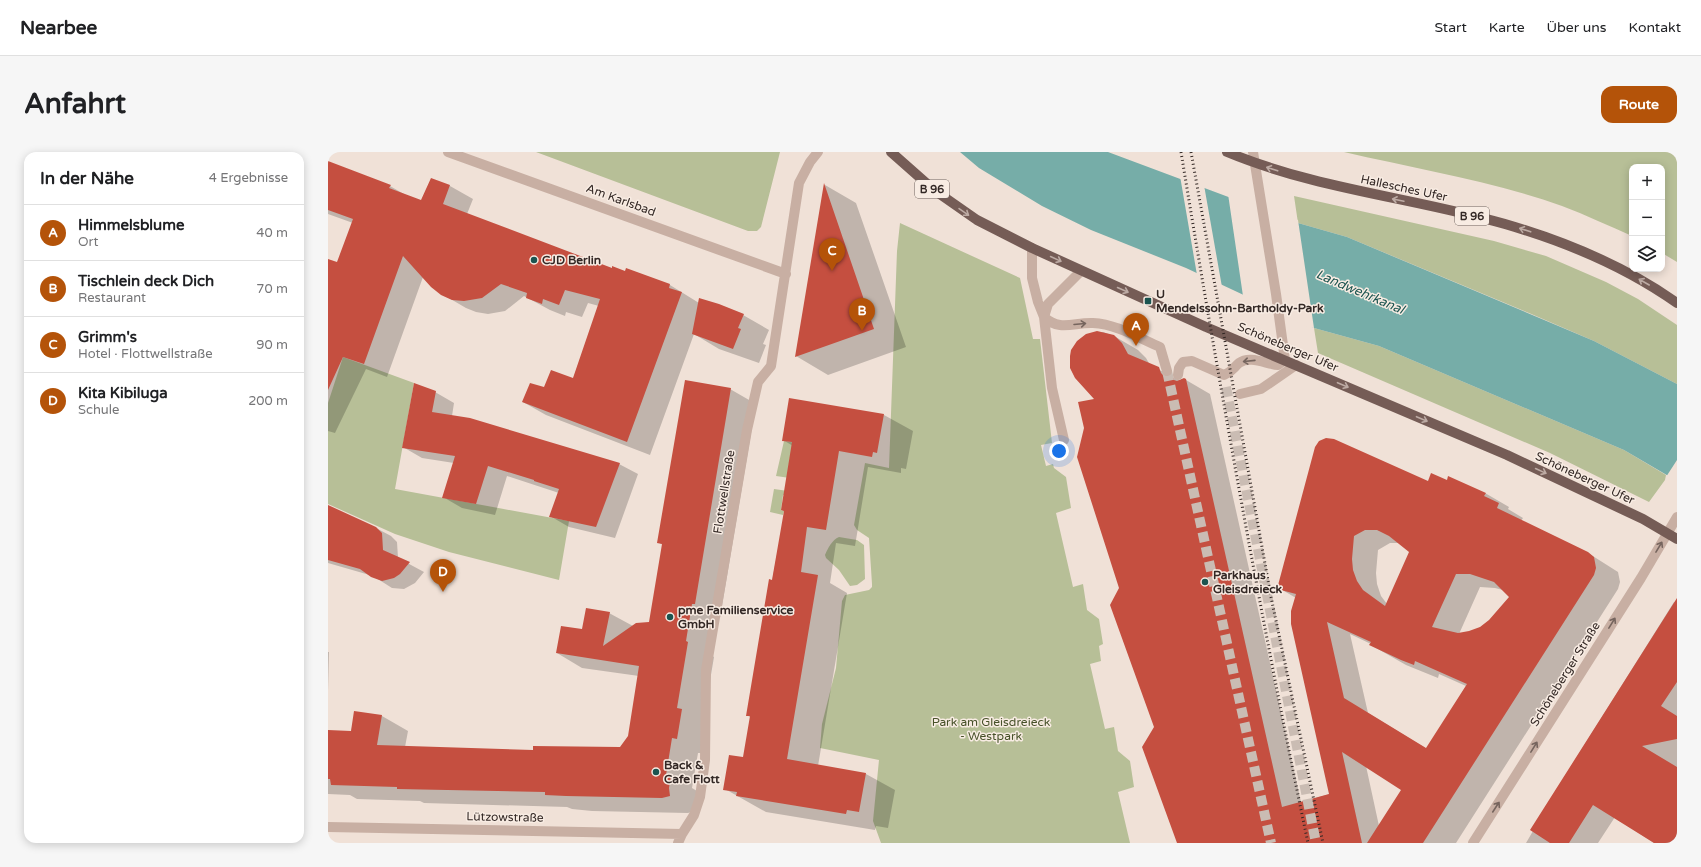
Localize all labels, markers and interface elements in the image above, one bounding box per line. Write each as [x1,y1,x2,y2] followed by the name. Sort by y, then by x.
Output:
[20,17,97,39] text: Nearbee
[1435,19,1467,36] text: Start
[1489,19,1525,36] text: Karte
[1547,19,1607,36] text: Über uns
[1629,19,1681,36] text: Kontakt
[1601,86,1677,123] button: Route
[24,87,126,121] text: Anfahrt
[1629,164,1665,272] map controls
[1629,164,1665,200] button: +
[1266,165,1279,172] one-way arrow
[40,168,134,189] text: In der Nähe
[209,170,288,186] text: 4 Ergebnisse
[1359,172,1449,204] street label: Hallesches Ufer
[915,180,949,198] road number: B 96
[584,181,658,219] street label: Am Karlsbad
[1392,195,1405,203] one-way arrow
[1629,200,1665,236] button: −
[1455,207,1489,225] road number: B 96
[959,208,970,216] one-way arrow
[78,216,184,234] text: Himmelsblume
[48,225,58,241] text: A
[256,225,288,241] text: 40 m
[1519,226,1531,234] one-way arrow
[78,234,98,250] text: Ort
[1629,236,1665,272] button: layers
[819,238,845,271] pin: C
[542,253,601,267] place label: CJD Berlin
[529,255,539,265] marker: CJD Berlin
[1049,256,1061,263] one-way arrow
[1314,266,1408,318] water label: Landwehrkanal
[78,272,214,290] text: Tischlein deck Dich
[1638,278,1650,286] one-way arrow
[48,281,58,297] text: B
[256,281,288,297] text: 70 m
[1117,287,1129,294] one-way arrow
[1156,287,1324,316] place label: U Mendelssohn-Bartholdy-Park
[78,290,146,306] text: Restaurant
[1143,296,1153,306] marker: U Mendelssohn-Bartholdy-Park
[849,298,875,331] pin: B
[1123,313,1149,346] pin: A
[1236,319,1341,375] street label: Schöneberger Ufer
[1073,321,1086,328] one-way arrow
[78,328,137,346] text: Grimm's
[48,337,58,353] text: C
[256,337,288,353] text: 90 m
[78,346,213,362] text: Hotel · Flottwellstraße
[1243,357,1256,364] one-way arrow
[1337,382,1349,389] one-way arrow
[78,384,168,402] text: Kita Kibiluga
[48,393,58,409] text: D
[248,393,288,409] text: 200 m
[78,402,119,418] text: Schule
[1416,415,1428,423] one-way arrow
[1049,441,1069,461] your location
[710,449,738,535] street label: Flottwellstraße
[1533,449,1637,507] street label: Schöneberger Ufer
[1535,468,1547,475] one-way arrow
[1656,541,1664,553] one-way arrow
[430,559,456,592] pin: D
[1213,568,1283,596] place label: Parkhaus Gleisdreieck
[1200,577,1210,587] marker: Parkhaus Gleisdreieck
[678,603,794,631] place label: pme Familienservice GmbH
[665,612,675,622] marker: pme Familienservice GmbH
[1609,617,1617,629] one-way arrow
[1527,619,1603,729] street label: Schöneberger Straße
[932,715,1051,743] park label: Park am Gleisdreieck - Westpark
[1530,741,1538,753] one-way arrow
[664,758,720,786] place label: Back & Cafe Flott
[651,767,661,777] marker: Back & Cafe Flott
[1492,802,1500,813] one-way arrow
[466,809,544,825] street label: Lützowstraße

